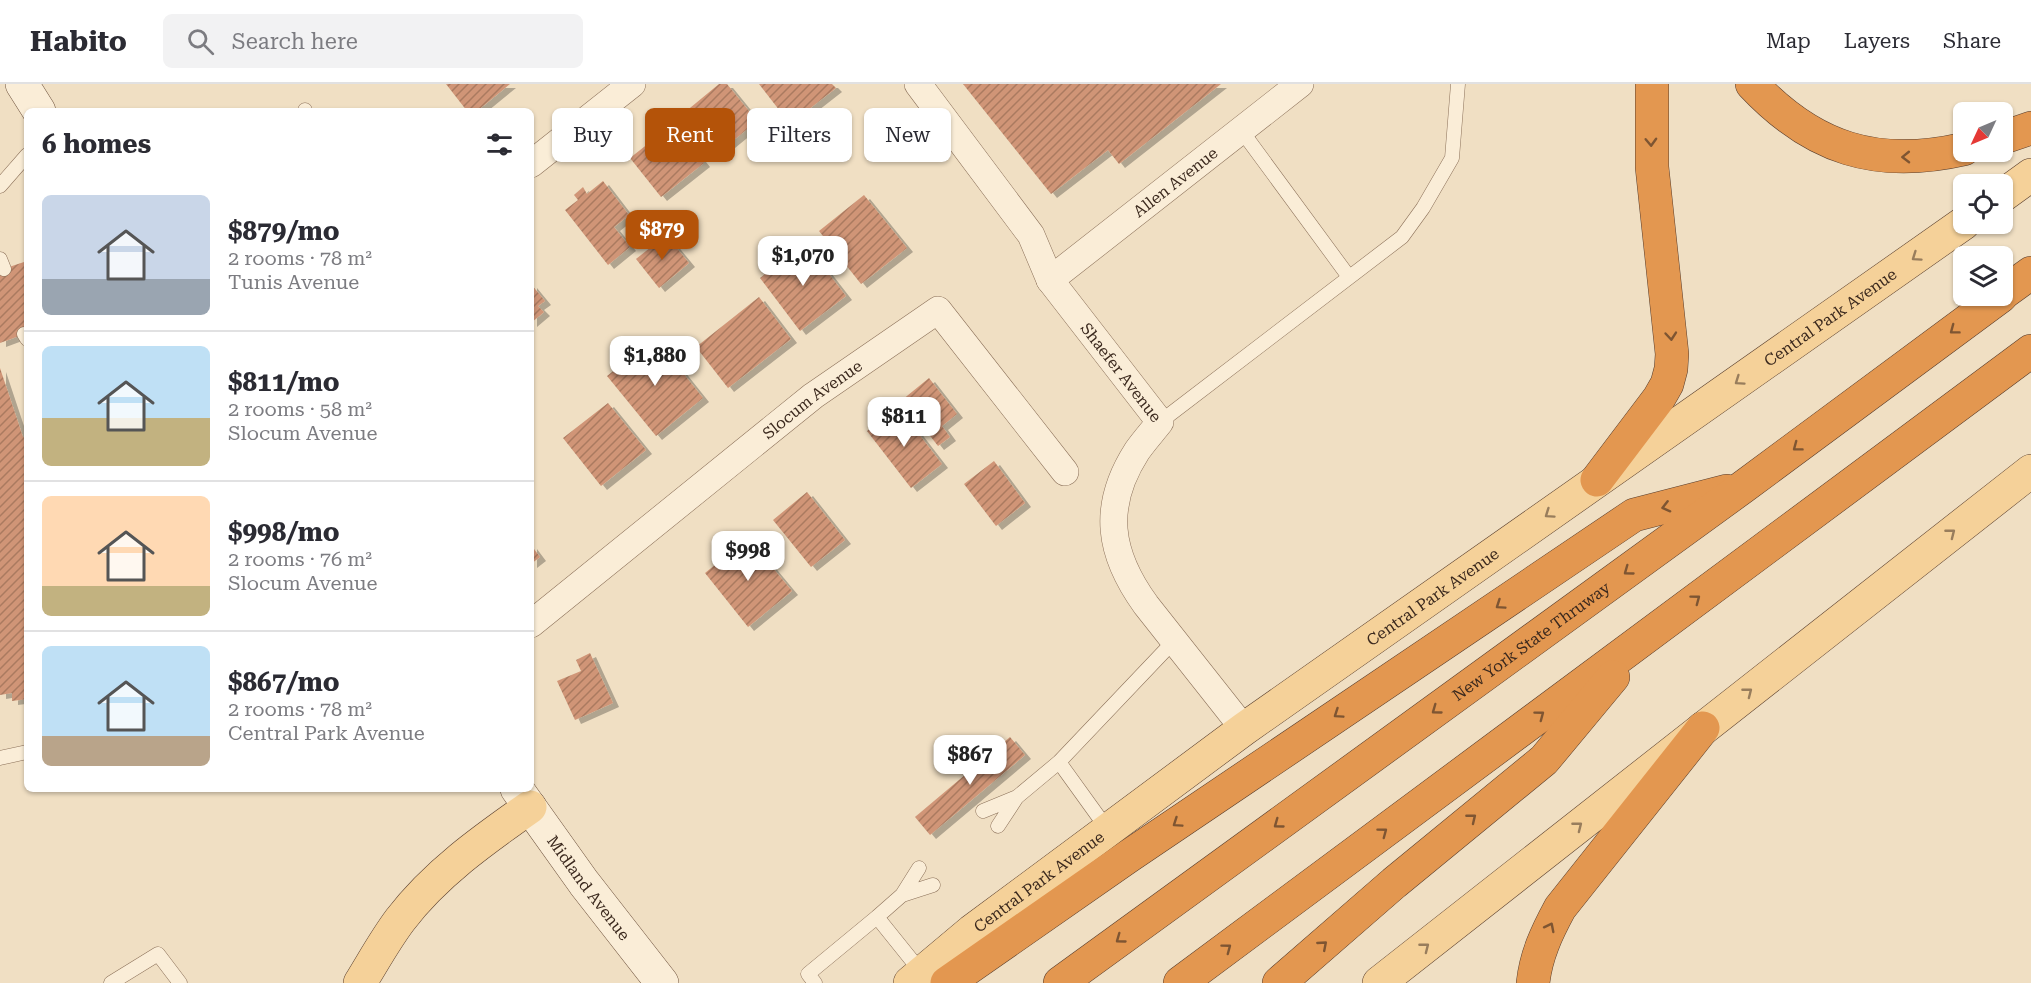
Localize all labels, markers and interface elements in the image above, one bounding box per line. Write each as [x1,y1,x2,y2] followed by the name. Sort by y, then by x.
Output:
[163,14,583,68] search box
[30,25,127,58] text: Habito
[184,25,217,58] icon: search
[232,29,358,54] text: Search here
[1766,29,1811,53] text: Map
[1844,29,1910,53] text: Layers
[1943,29,2001,53] text: Share
[1953,102,2013,162] north arrow
[1953,102,2013,306] map controls
[552,108,633,162] chip: Buy
[645,108,735,162] chip: Rent
[747,108,852,162] chip: Filters
[864,108,951,162] chip: New
[483,128,516,161] icon: filters
[42,129,151,159] text: 6 homes
[1645,138,1658,147] one-way arrow
[1129,143,1222,221] street label: Allen Avenue
[1901,150,1910,163] one-way arrow
[1953,174,2013,234] button: locate
[626,210,698,261] pin: $879
[228,216,340,246] text: $879/mo
[640,217,684,241] text: $879
[90,219,162,291] icon: home
[754,236,852,287] pin: $1,070
[772,243,834,267] text: $1,070
[228,246,372,270] text: 2 rooms · 78 m²
[1953,246,2013,306] button: layers
[1911,250,1922,261] one-way arrow
[1760,264,1900,371] street label: Central Park Avenue
[228,270,359,294] text: Tunis Avenue
[1077,319,1166,426] street label: Shaefer Avenue
[1949,323,1960,334] one-way arrow
[1664,332,1677,341] one-way arrow
[606,336,704,387] pin: $1,880
[624,343,686,367] text: $1,880
[759,356,866,443] street label: Slocum Avenue
[228,367,340,397] text: $811/mo
[90,370,162,442] icon: home
[1734,374,1745,385] one-way arrow
[228,397,372,421] text: 2 rooms · 58 m²
[868,397,940,448] pin: $811
[882,404,926,428] text: $811
[228,421,378,445] text: Slocum Avenue
[1793,440,1804,451] one-way arrow
[1661,499,1671,512] one-way arrow
[1545,507,1556,518] one-way arrow
[228,517,340,547] text: $998/mo
[90,520,162,592] icon: home
[1944,529,1955,540] one-way arrow
[712,531,784,582] pin: $998
[726,538,770,562] text: $998
[1363,544,1503,650] street label: Central Park Avenue
[228,547,372,571] text: 2 rooms · 76 m²
[1623,564,1634,575] one-way arrow
[228,571,378,595] text: Slocum Avenue
[1449,578,1614,705] street label: New York State Thruway
[1690,595,1701,606] one-way arrow
[1496,598,1506,610] one-way arrow
[228,667,340,697] text: $867/mo
[90,670,162,742] icon: home
[1742,688,1753,699] one-way arrow
[228,697,372,721] text: 2 rooms · 78 m²
[1432,703,1443,714] one-way arrow
[1334,707,1345,718] one-way arrow
[1533,712,1544,723] one-way arrow
[228,721,425,745] text: Central Park Avenue
[934,735,1006,786] pin: $867
[948,742,992,766] text: $867
[1465,815,1476,826] one-way arrow
[1172,816,1183,827] one-way arrow
[1274,817,1285,828] one-way arrow
[1571,823,1582,834] one-way arrow
[970,827,1108,936] street label: Central Park Avenue
[1377,828,1388,839] one-way arrow
[543,832,634,944] street label: Midland Avenue
[1542,923,1554,934] one-way arrow
[1116,932,1127,943] one-way arrow
[1316,941,1327,952] one-way arrow
[1418,943,1429,954] one-way arrow
[1220,944,1231,955] one-way arrow

